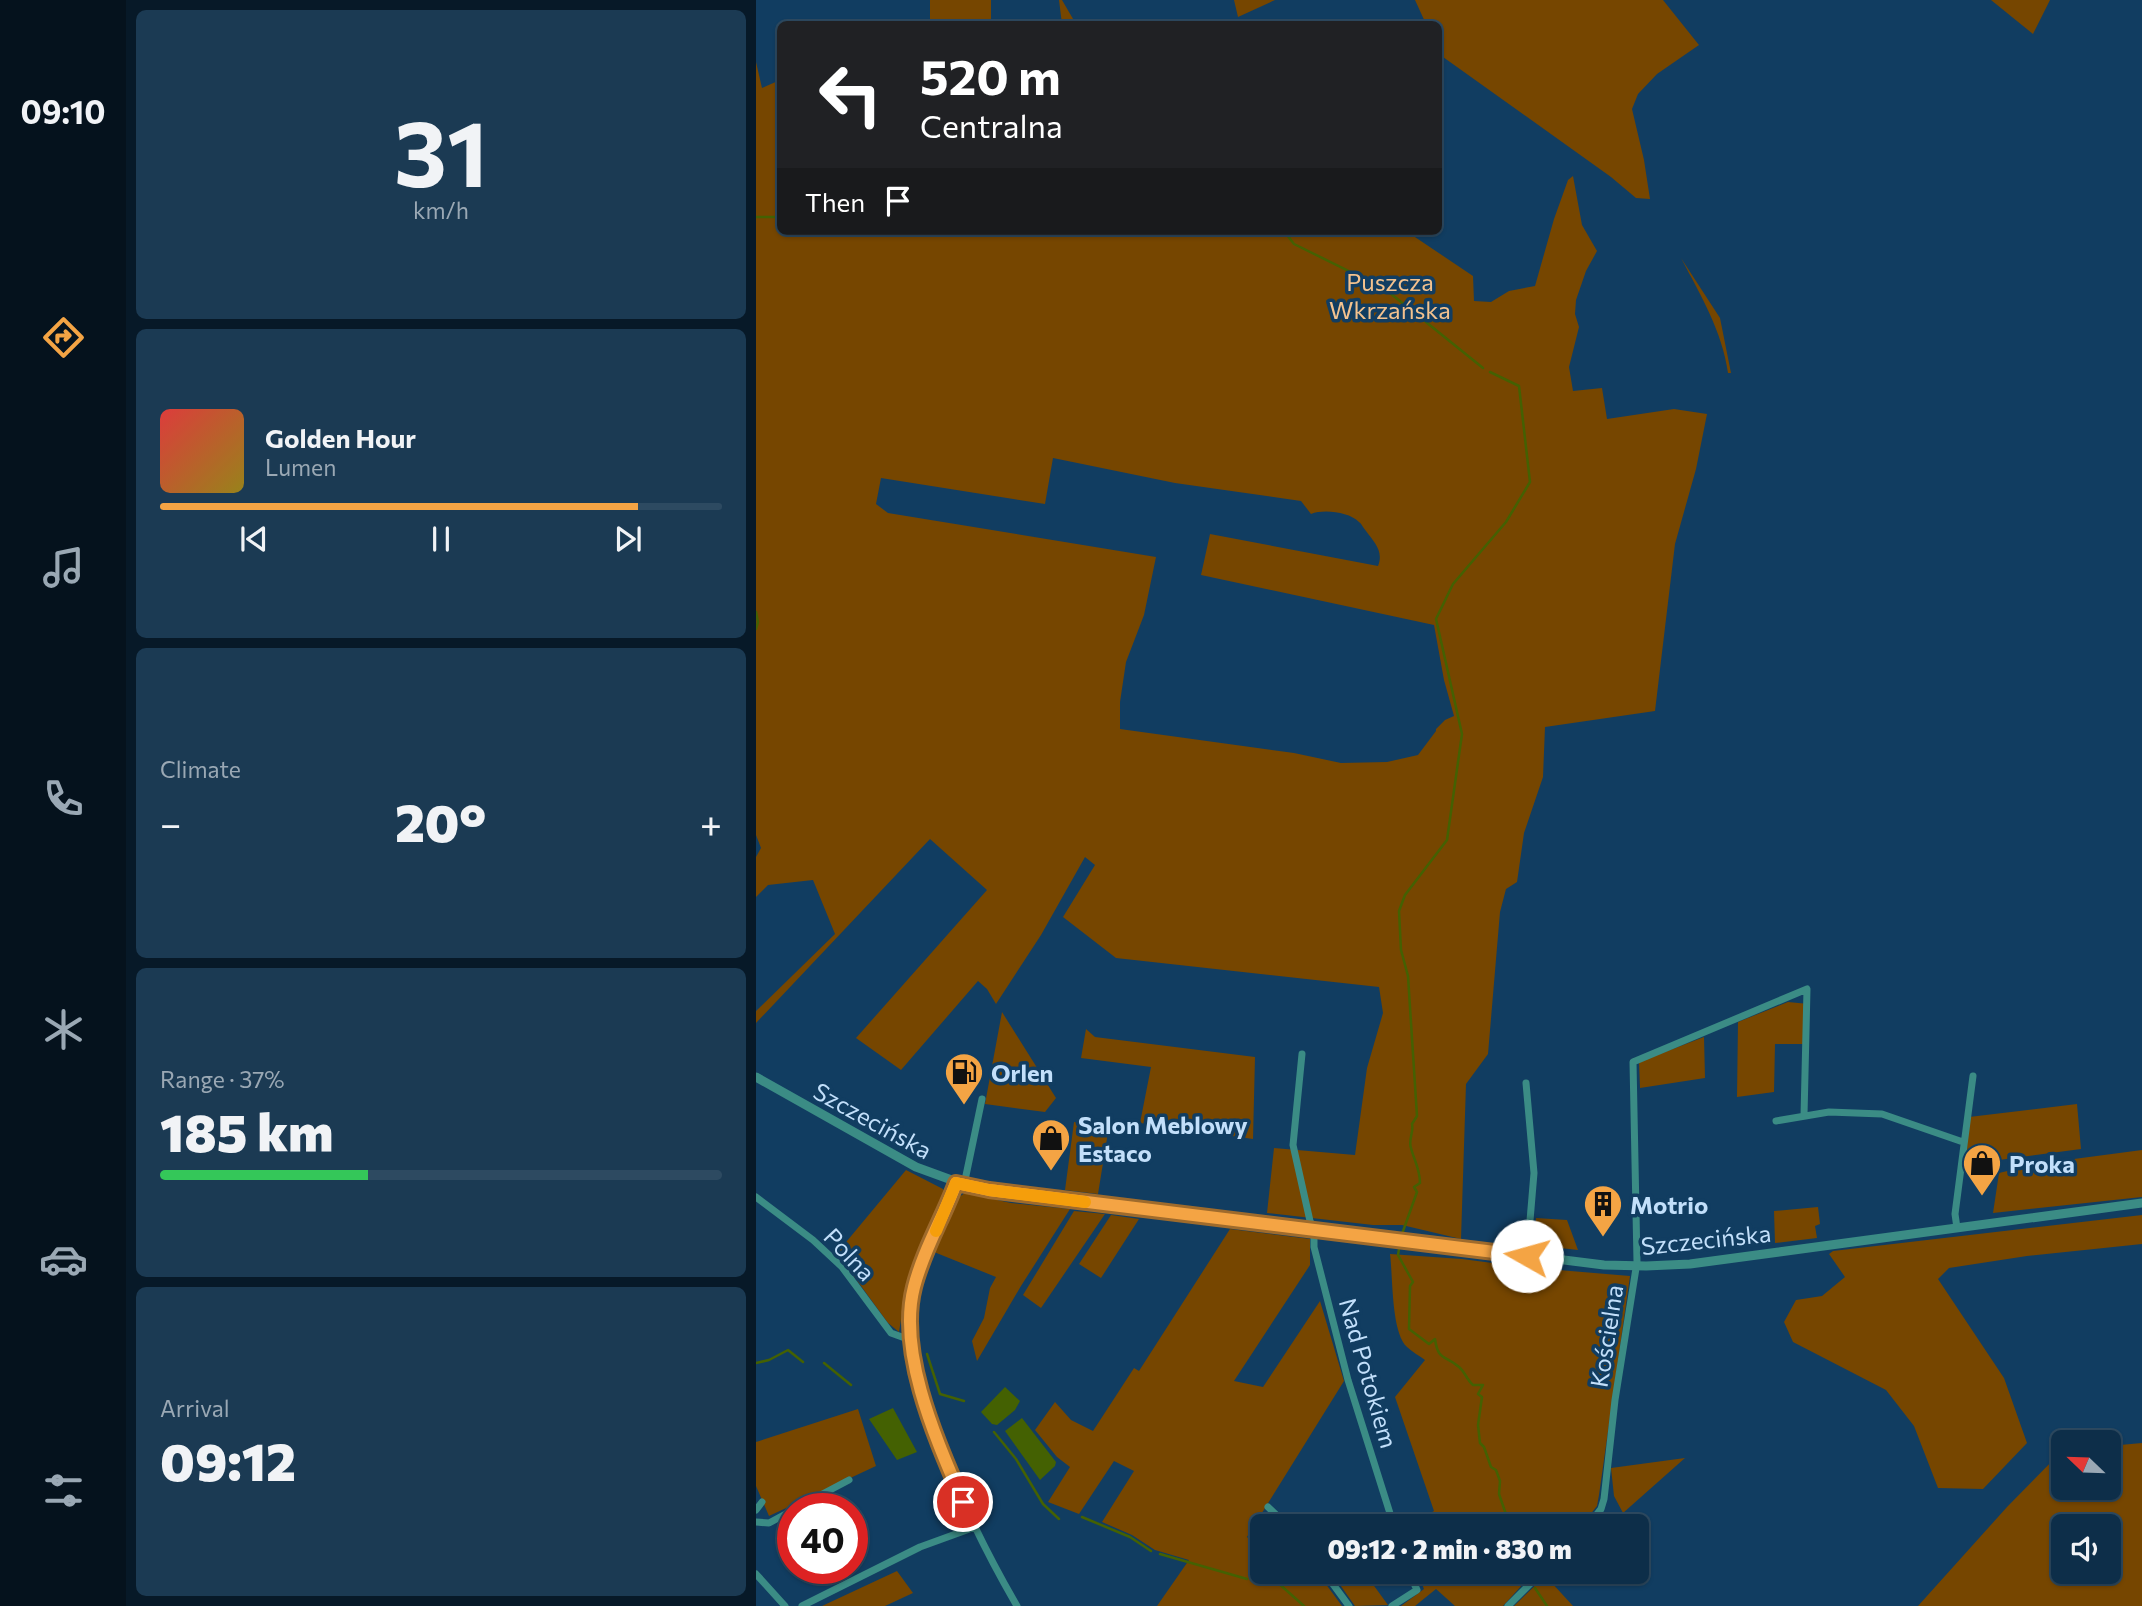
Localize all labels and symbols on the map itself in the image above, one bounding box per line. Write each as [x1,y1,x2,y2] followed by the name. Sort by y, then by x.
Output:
[1329,267,1451,324] park label: Puszcza Wkrzańska
[943,1051,985,1106] fuel station icon: Orlen
[991,1058,1054,1087] place label: Orlen
[809,1076,937,1164] street label: Szczecińska
[1078,1110,1248,1167] place label: Salon Meblowy Estaco
[1030,1117,1072,1172] shop icon: Salon Meblowy Estaco
[1961,1142,2003,1197] shop icon: Proka
[2009,1149,2075,1178] place label: Proka
[1582,1183,1624,1238] building icon: Motrio
[1630,1190,1708,1219] place label: Motrio
[1640,1218,1772,1260] street label: Szczecińska
[1490,1219,1564,1293] position arrow
[818,1222,882,1286] street label: Polna
[1584,1283,1628,1389] street label: Kościelna
[1334,1295,1404,1451] street label: Nad Potokiem
[2051,1430,2121,1500] north arrow
[933,1472,993,1532] pin
[777,1493,868,1584] speed limit sign: 40

